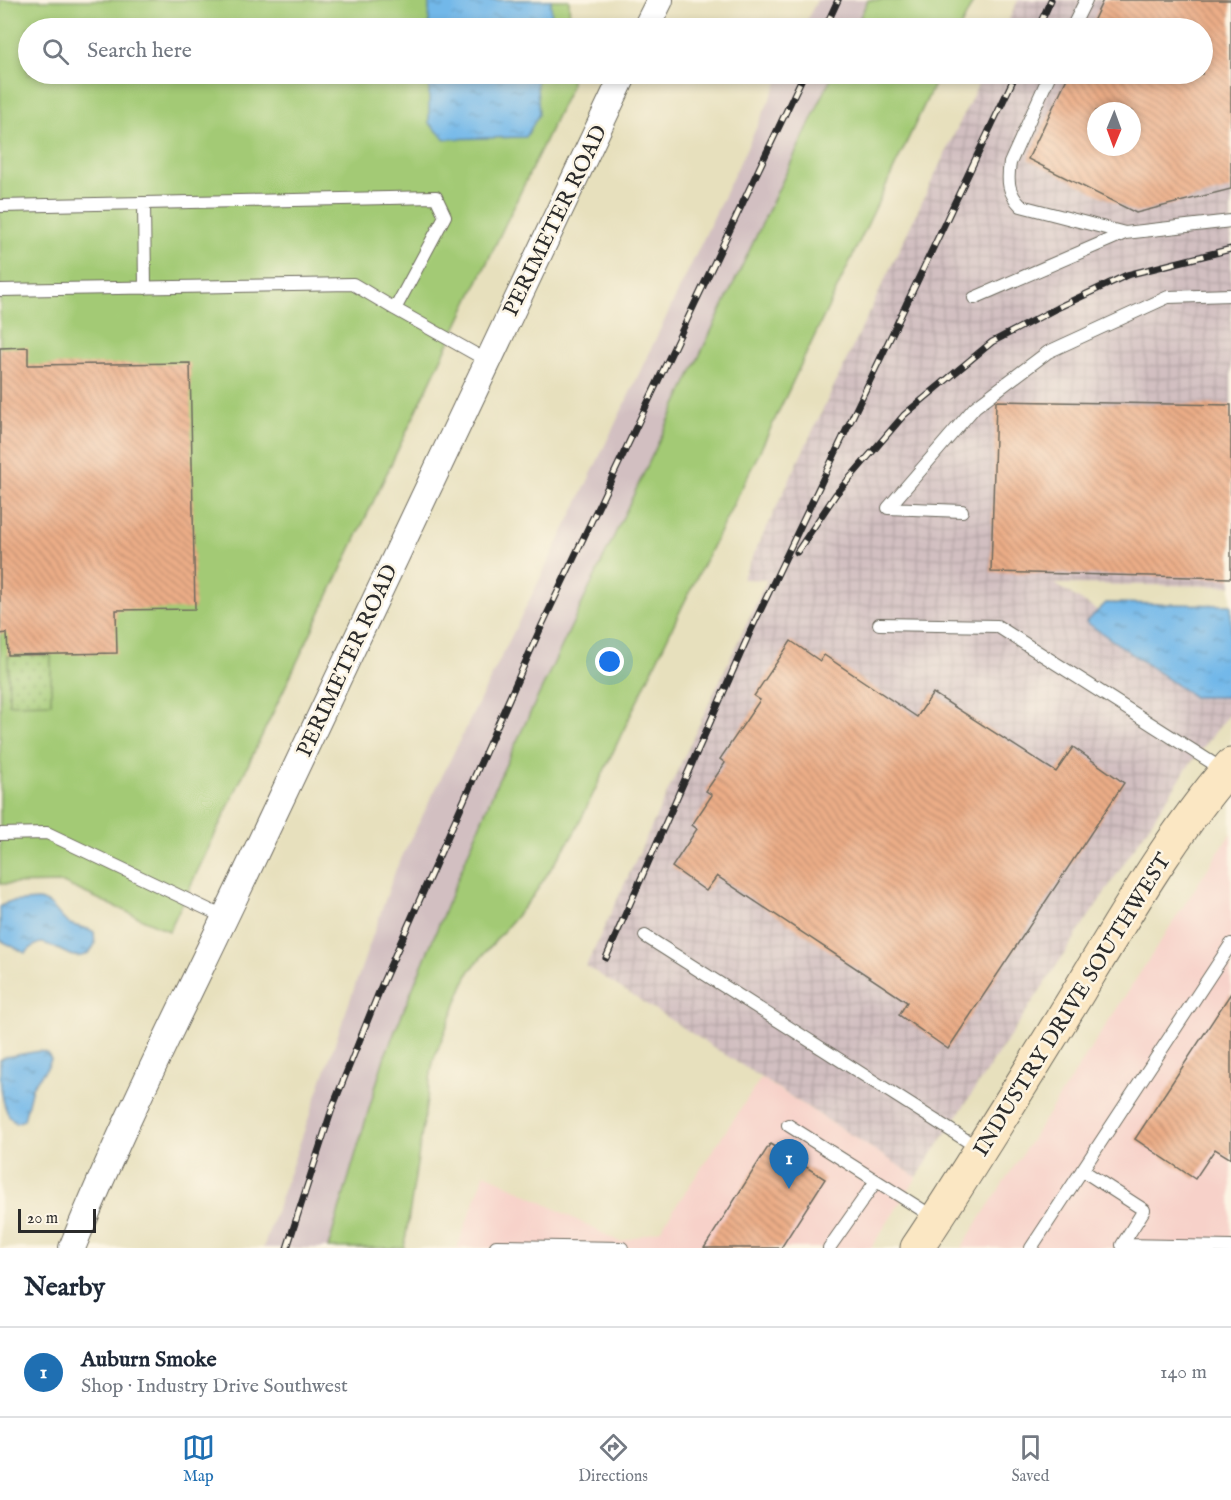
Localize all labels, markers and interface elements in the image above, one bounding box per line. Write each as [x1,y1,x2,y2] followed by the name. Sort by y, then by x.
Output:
[18,18,1213,84] search box
[39,35,72,68] icon: search
[87,37,192,65] text: Search here
[1087,102,1141,156] north arrow
[497,121,614,321] street label: PERIMETER ROAD
[291,560,405,762] street label: PERIMETER ROAD
[595,647,624,676] your location
[967,848,1178,1162] street label: INDUSTRY DRIVE SOUTHWEST
[770,1140,808,1189] pin: 1
[18,1206,96,1234] scale bar
[27,1209,58,1229] text: 20 m
[24,1271,105,1304] text: Nearby
[81,1346,217,1374] text: Auburn Smoke
[40,1360,47,1385] text: 1
[1160,1360,1207,1385] text: 140 m
[81,1374,348,1399] text: Shop · Industry Drive Southwest
[182,1431,215,1487] tab: Map
[578,1431,648,1487] tab: Directions
[1011,1431,1049,1487] tab: Saved

